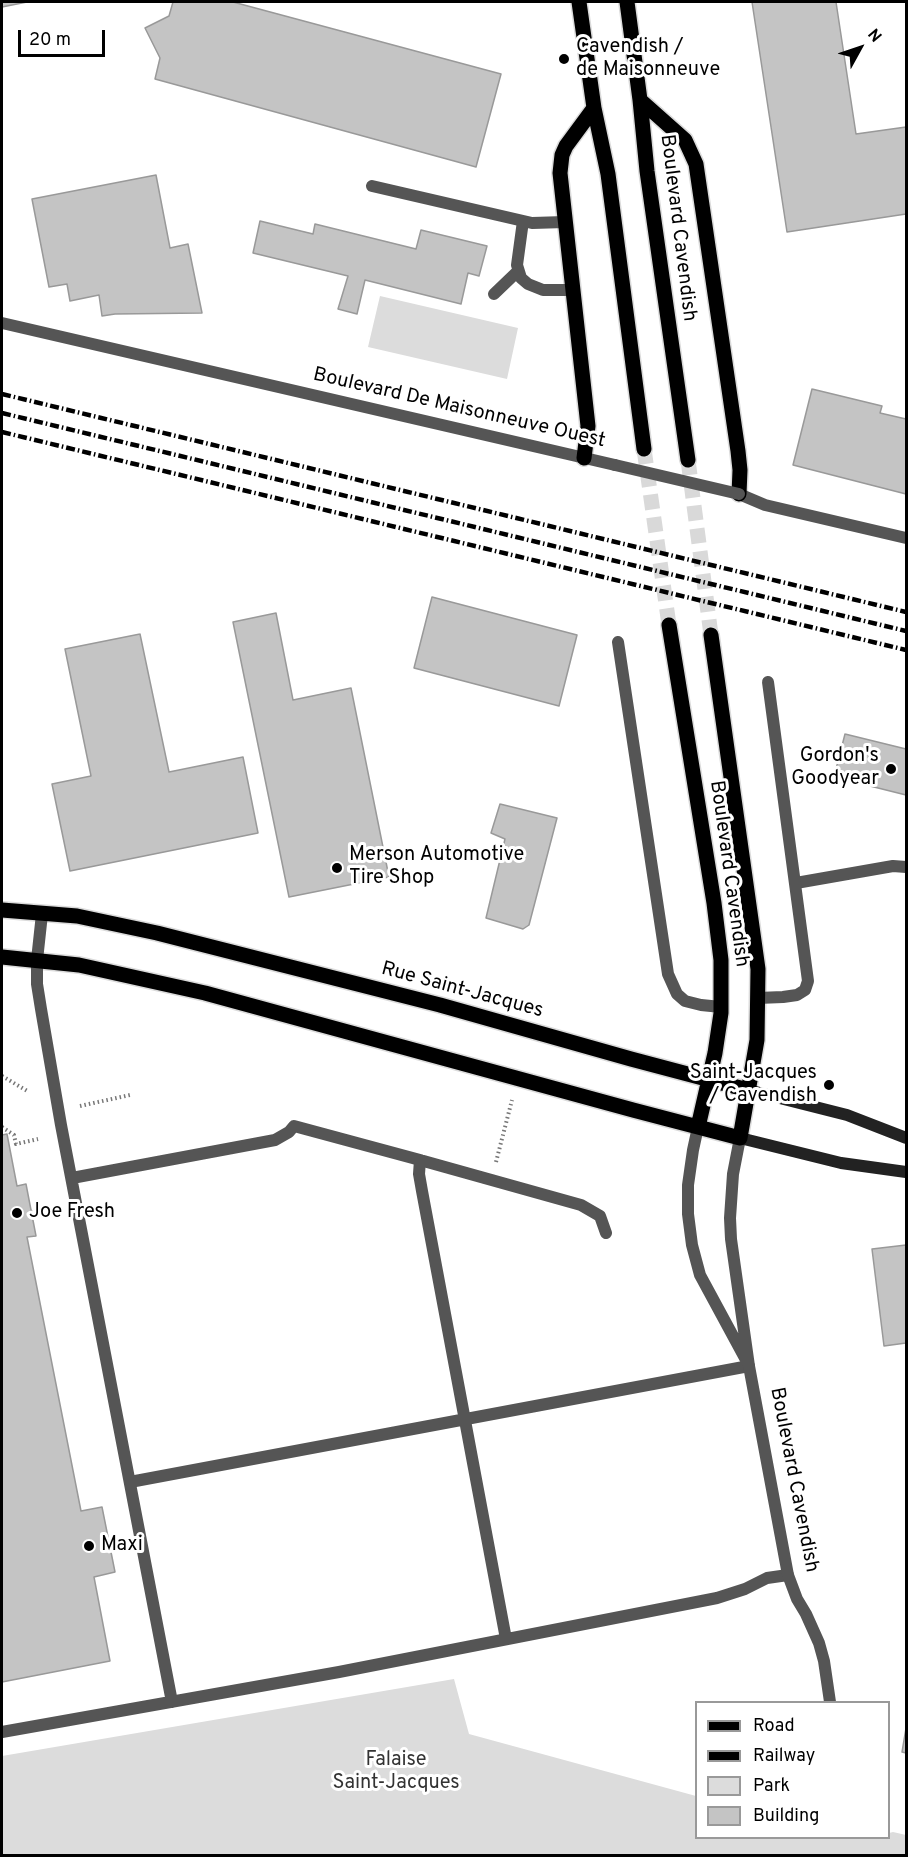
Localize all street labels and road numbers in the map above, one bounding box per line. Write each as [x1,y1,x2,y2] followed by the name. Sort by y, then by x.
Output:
[654,133,700,323] street label: Boulevard Cavendish
[310,364,608,454] street label: Boulevard De Maisonneuve Ouest
[703,779,753,969] street label: Boulevard Cavendish
[378,958,546,1024] street label: Rue Saint-Jacques
[763,1385,823,1575] street label: Boulevard Cavendish

